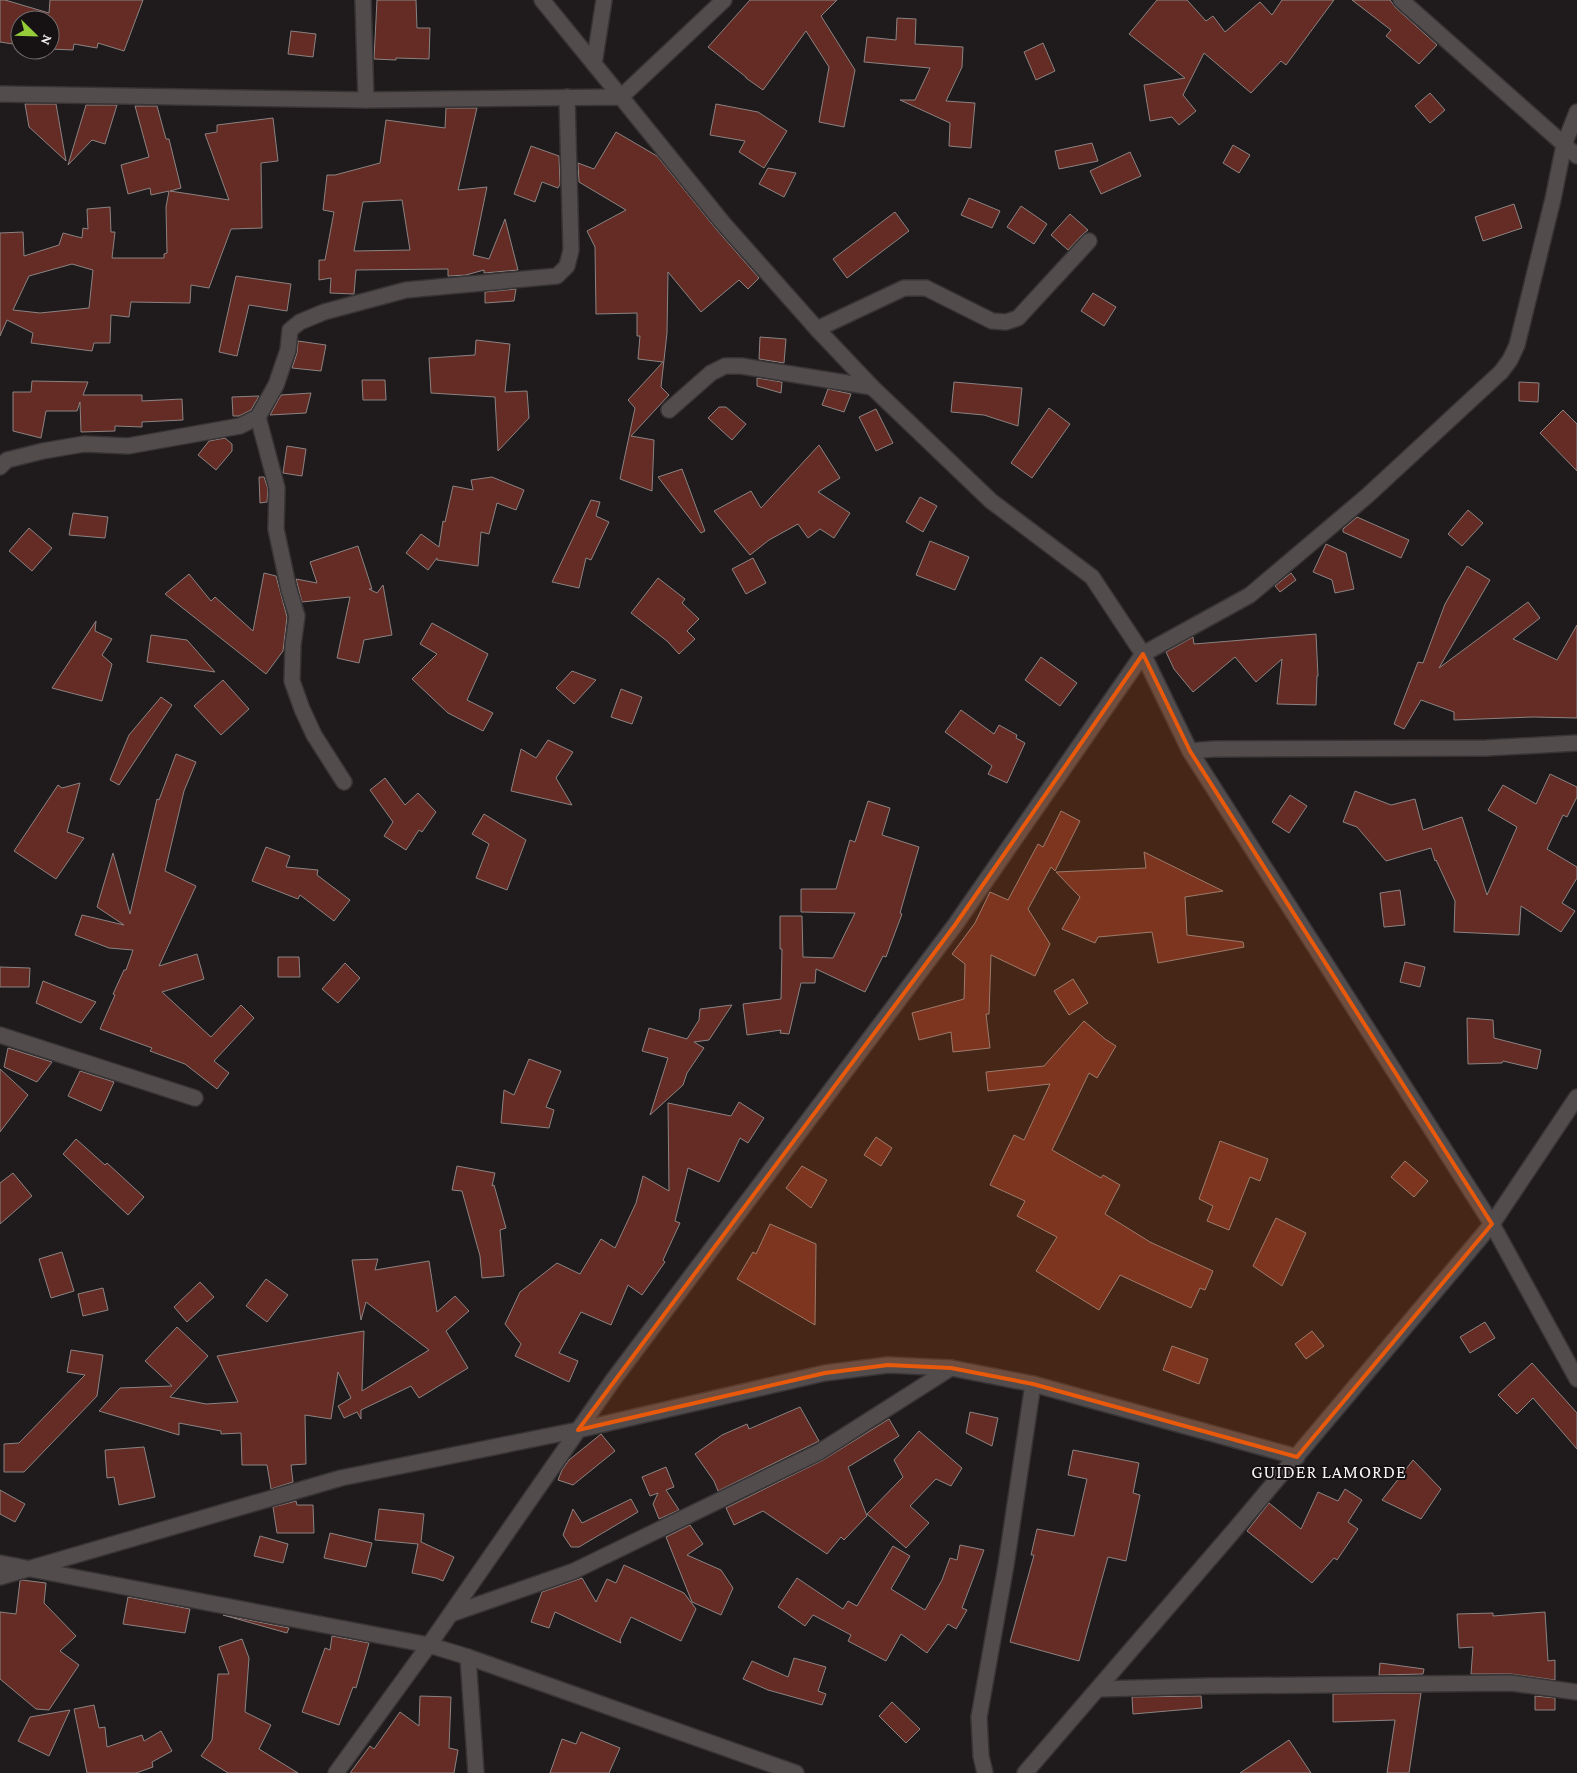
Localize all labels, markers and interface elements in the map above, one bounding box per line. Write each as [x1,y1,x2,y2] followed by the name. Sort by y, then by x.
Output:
[10,10,60,60] north arrow
[38,33,56,48] text: N
[1251,1462,1407,1482] district label: GUIDER LAMORDE

